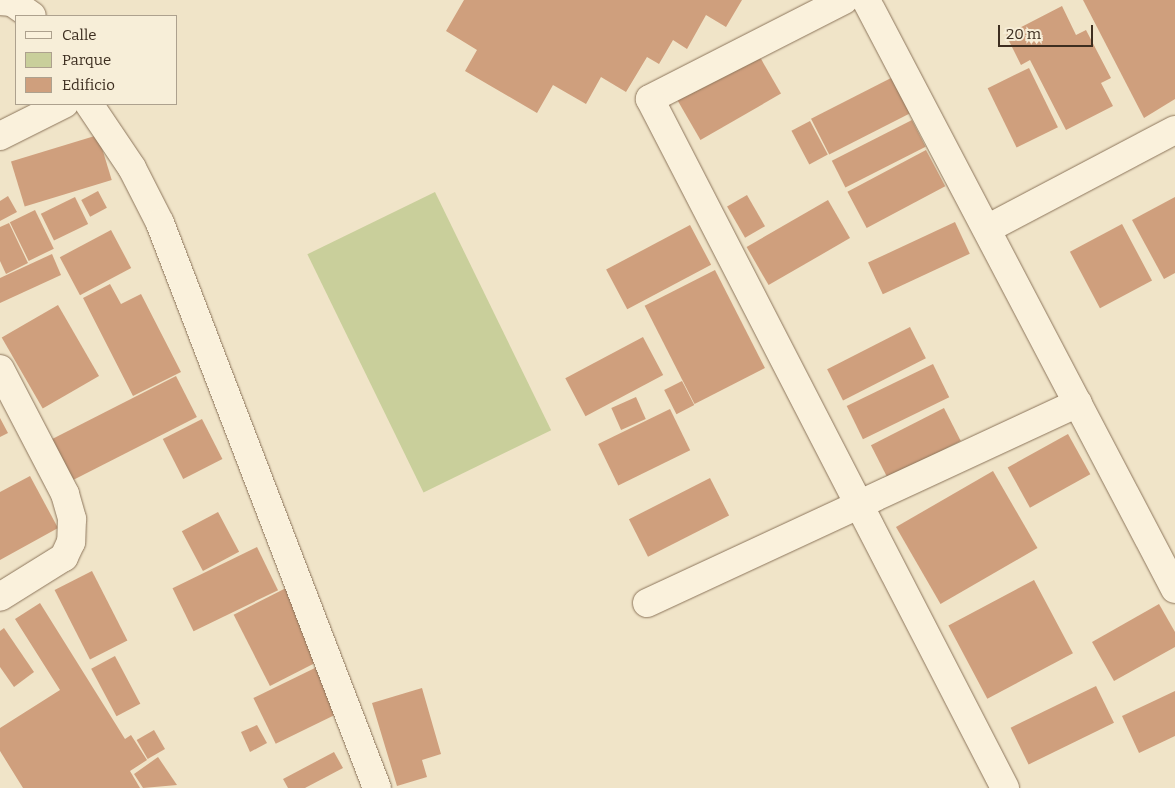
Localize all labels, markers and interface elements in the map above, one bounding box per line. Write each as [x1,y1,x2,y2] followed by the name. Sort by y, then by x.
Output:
[15,15,178,105] legend
[1000,15,1095,47] scale bar
[1006,25,1041,43] text: 20 m
[62,26,96,44] text: Calle
[62,51,111,69] text: Parque
[62,76,115,94] text: Edificio

